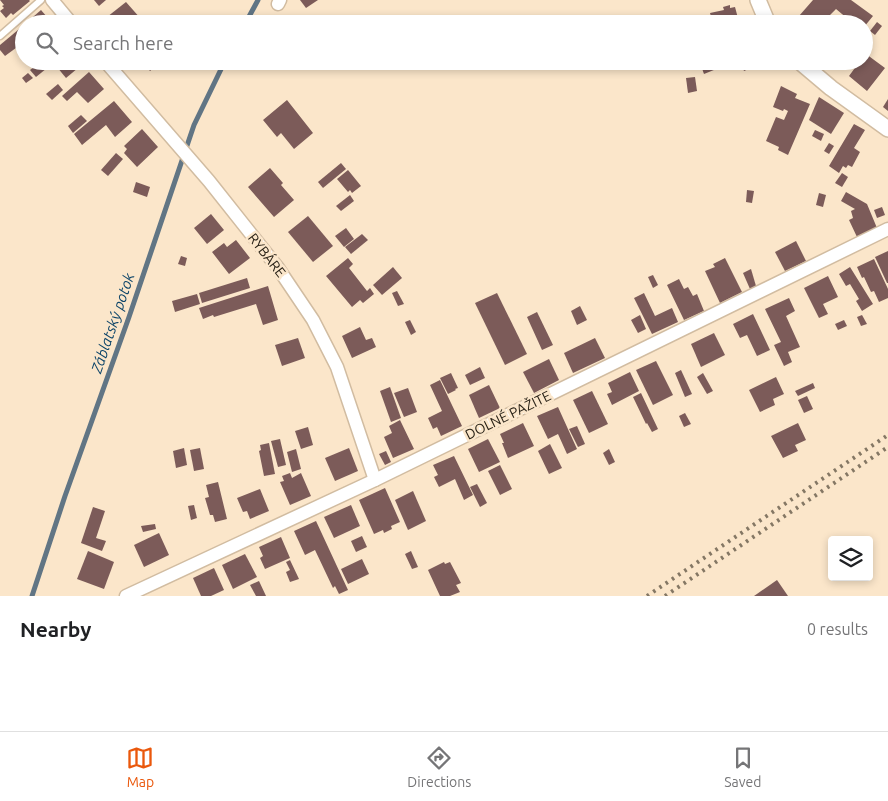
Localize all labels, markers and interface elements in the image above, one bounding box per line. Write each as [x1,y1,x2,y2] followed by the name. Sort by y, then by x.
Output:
[15,15,873,70] search box
[33,29,61,57] icon: search
[73,32,173,54] text: Search here
[245,229,290,280] street label: RYBÁRE
[87,270,138,376] water label: Záblatský potok
[462,386,554,443] street label: DOLNÉ PAŽITE
[828,536,873,581] map controls
[828,536,873,581] button: layers
[20,617,91,641] text: Nearby
[807,620,868,638] text: 0 results
[126,744,154,790] tab: Map
[407,744,471,790] tab: Directions
[724,744,762,790] tab: Saved

